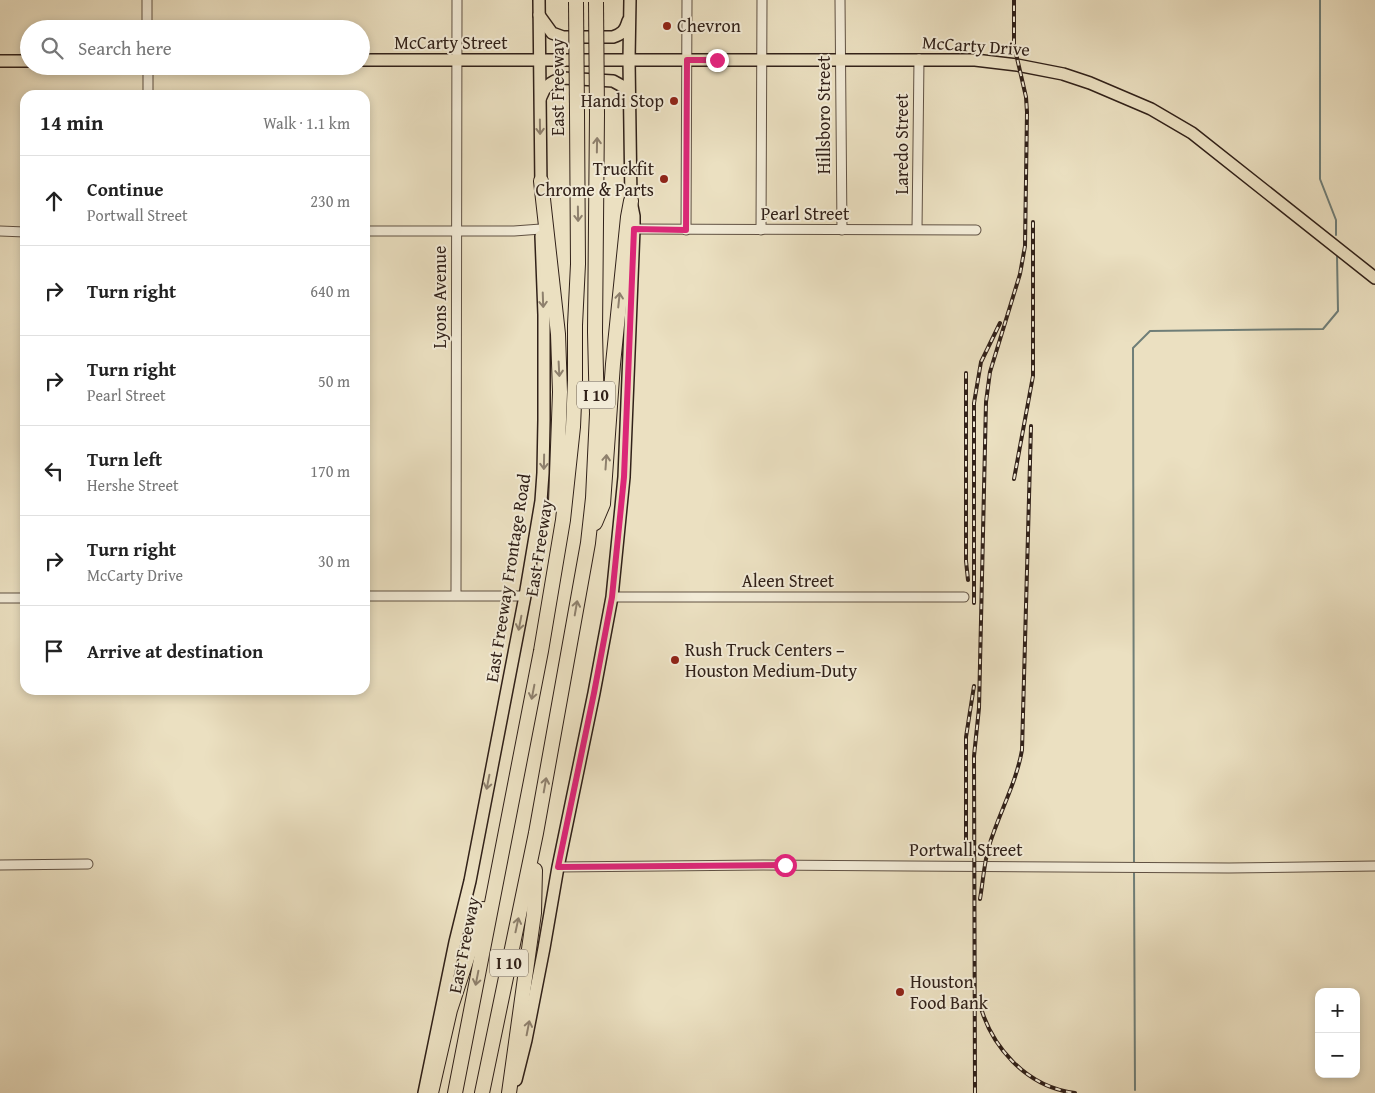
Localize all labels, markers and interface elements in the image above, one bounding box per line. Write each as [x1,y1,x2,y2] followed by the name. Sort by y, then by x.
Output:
[677,12,741,39] place label: Chevron
[20,20,370,75] search box
[661,20,673,32] marker: Chevron
[921,28,1031,63] street label: McCarty Drive
[394,29,508,56] street label: McCarty Street
[38,34,66,62] icon: search
[78,34,172,62] text: Search here
[544,38,571,136] street label: East Freeway
[706,49,729,72] route end
[810,55,837,174] street label: Hillsboro Street
[581,87,664,114] place label: Handi Stop
[888,93,915,195] street label: Laredo Street
[668,95,680,107] marker: Handi Stop
[40,107,103,138] text: 14 min
[263,111,350,135] text: Walk · 1.1 km
[535,118,544,134] one-way arrow
[592,137,602,154] one-way arrow
[535,155,655,203] place label: Truckfit Chrome & Parts
[658,173,670,185] marker: Truckfit Chrome & Parts
[87,175,164,203] text: Continue
[40,187,68,215] icon: ahead
[310,189,350,213] text: 230 m
[761,200,850,227] street label: Pearl Street
[87,203,188,227] text: Portwall Street
[573,206,582,222] one-way arrow
[426,245,453,349] street label: Lyons Avenue
[40,277,68,305] icon: right
[87,277,176,305] text: Turn right
[310,279,350,303] text: 640 m
[539,292,548,308] one-way arrow
[615,292,624,308] one-way arrow
[87,355,176,383] text: Turn right
[555,361,564,377] one-way arrow
[40,367,68,395] icon: right
[318,369,350,393] text: 50 m
[577,382,615,408] road number: I 10
[87,383,166,407] text: Pearl Street
[87,445,162,473] text: Turn left
[539,454,549,470] one-way arrow
[601,454,610,470] one-way arrow
[40,457,68,485] icon: left
[310,459,350,483] text: 170 m
[478,471,537,684] street label: East Freeway Frontage Road
[87,473,179,497] text: Hershe Street
[518,497,560,598] street label: East Freeway
[87,535,176,563] text: Turn right
[40,547,68,575] icon: right
[318,549,350,573] text: 30 m
[87,563,183,587] text: McCarty Drive
[742,567,835,594] street label: Aleen Street
[572,600,582,616] one-way arrow
[515,615,524,631] one-way arrow
[685,636,857,684] place label: Rush Truck Centers – Houston Medium-Duty
[40,637,68,665] icon: arrive
[87,637,263,665] text: Arrive at destination
[669,654,681,666] marker: Rush Truck Centers – Houston Medium-Duty
[528,683,537,699] one-way arrow
[483,774,493,790] one-way arrow
[540,777,550,793] one-way arrow
[909,836,1023,863] street label: Portwall Street
[774,854,797,877] route start
[441,894,486,996] street label: East Freeway
[513,918,522,934] one-way arrow
[490,950,528,976] road number: I 10
[910,968,989,1016] place label: Houston Food Bank
[472,970,481,986] one-way arrow
[894,986,906,998] marker: Houston Food Bank
[1315,988,1360,1078] map controls
[1315,988,1360,1033] button: +
[524,1021,533,1037] one-way arrow
[1315,1033,1360,1078] button: −

